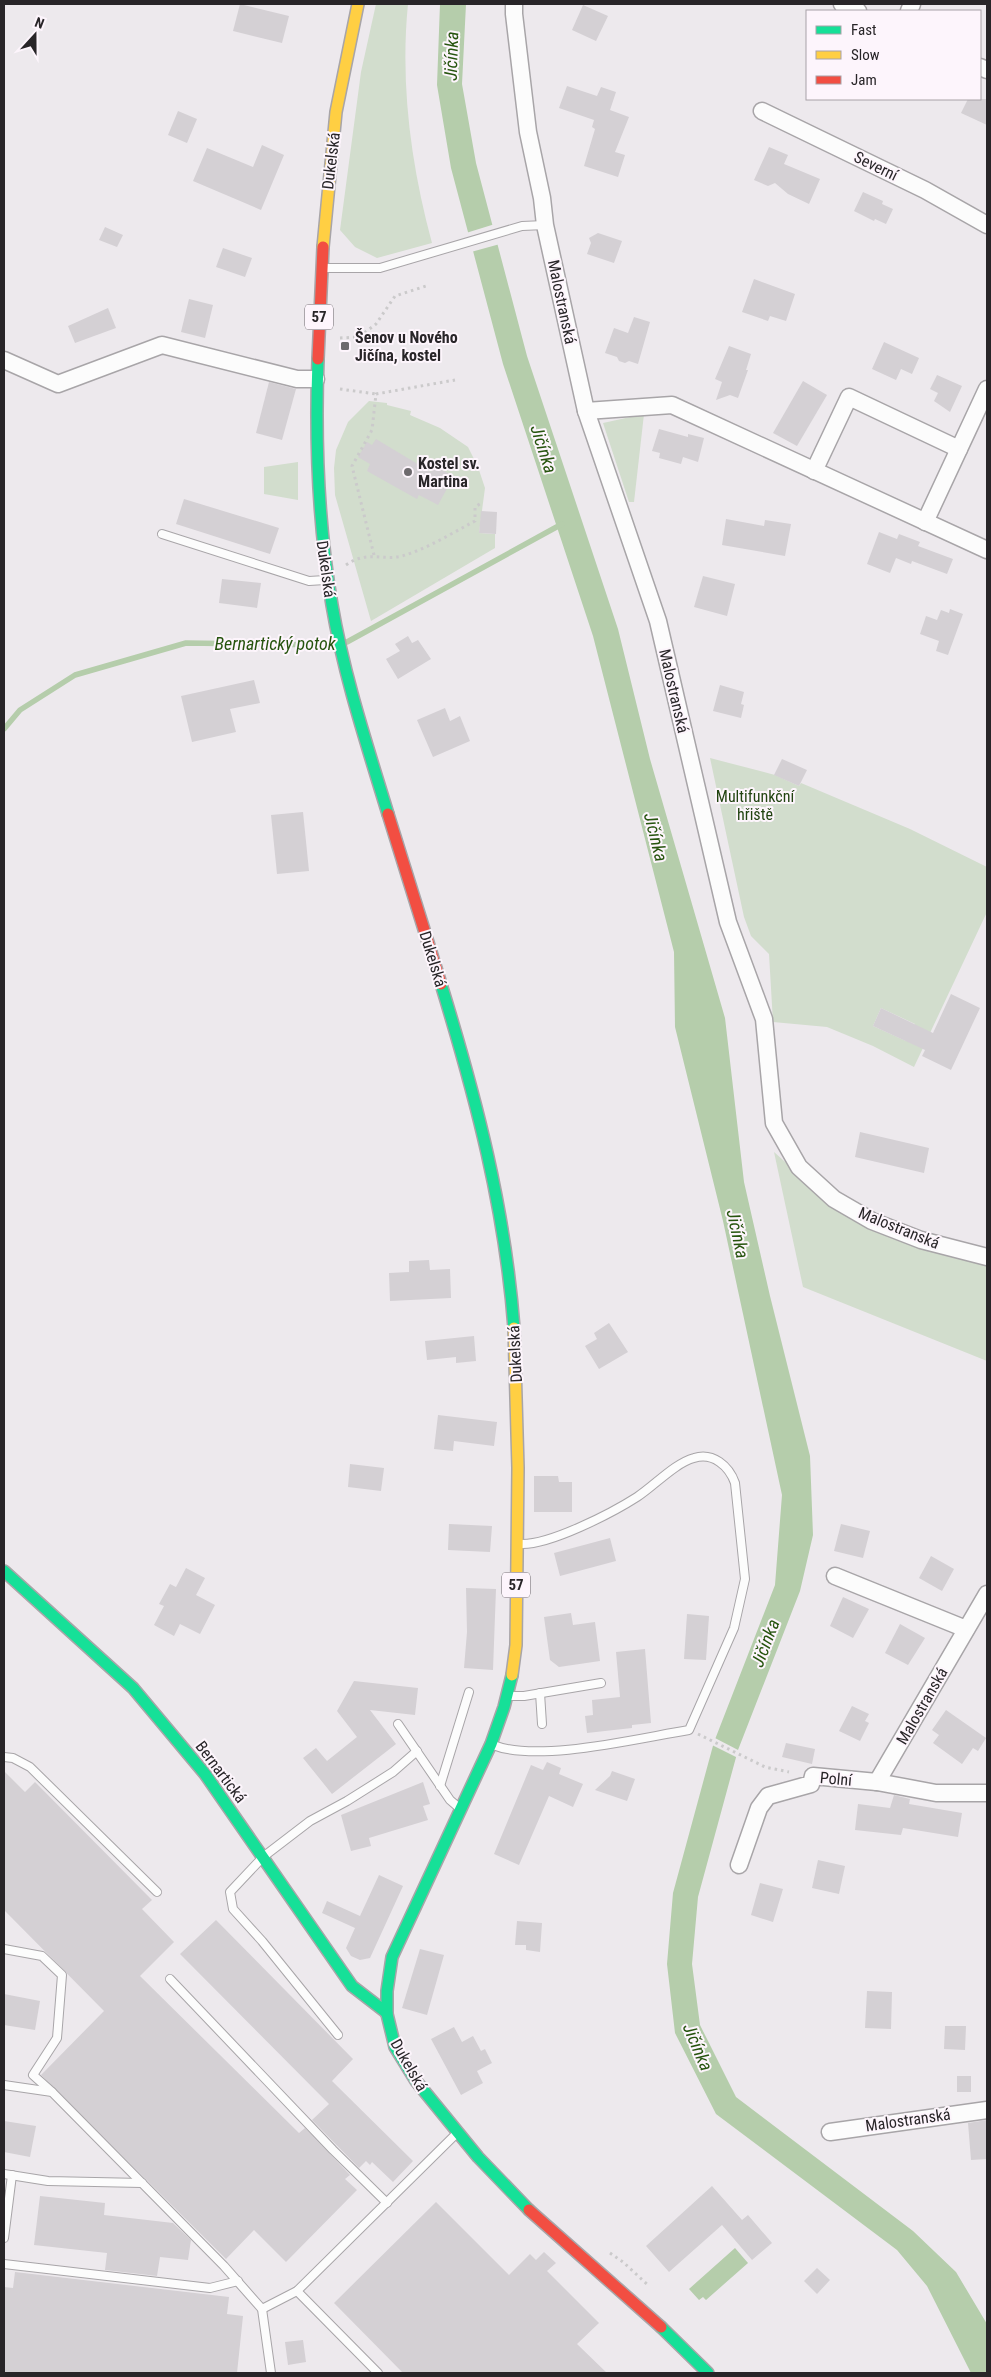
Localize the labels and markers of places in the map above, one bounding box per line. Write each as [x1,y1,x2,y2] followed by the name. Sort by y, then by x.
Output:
[355,328,458,365] place label: Šenov u Nového Jičína, kostel
[339,340,351,352] marker: Šenov u Nového Jičína, kostel
[418,454,480,491] place label: Kostel sv. Martina
[402,466,414,478] marker: Kostel sv. Martina

